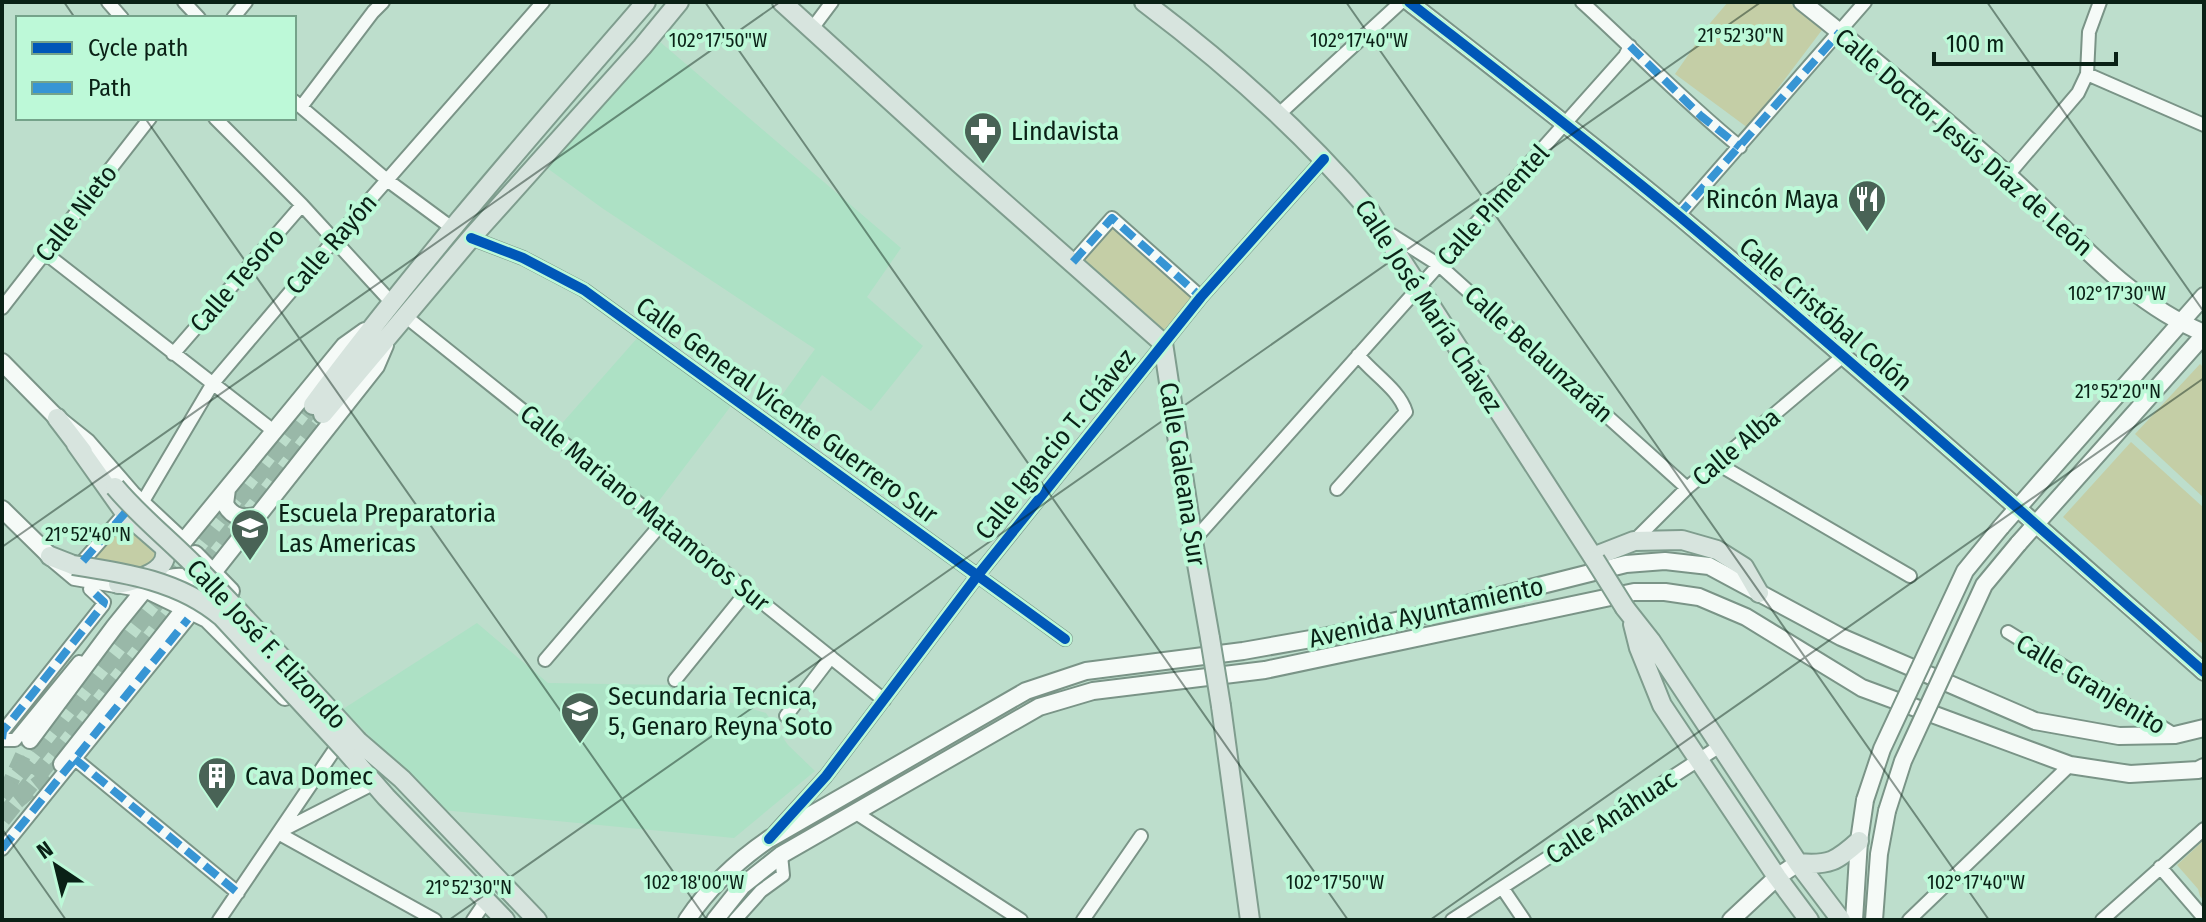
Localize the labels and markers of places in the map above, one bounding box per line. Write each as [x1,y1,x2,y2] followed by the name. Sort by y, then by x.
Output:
[962,110,1004,165] pharmacy icon: Lindavista
[1011,116,1119,147] place label: Lindavista
[1846,178,1888,233] restaurant icon: Rincón Maya
[1706,184,1839,215] place label: Rincón Maya
[278,498,496,559] place label: Escuela Preparatoria Las Americas
[229,507,271,562] school or university icon: Escuela Preparatoria Las Americas
[608,681,833,742] place label: Secundaria Tecnica, 5, Genaro Reyna Soto
[559,690,601,745] school or university icon: Secundaria Tecnica, 5, Genaro Reyna Soto
[196,755,238,810] building icon: Cava Domec
[245,761,373,792] place label: Cava Domec

